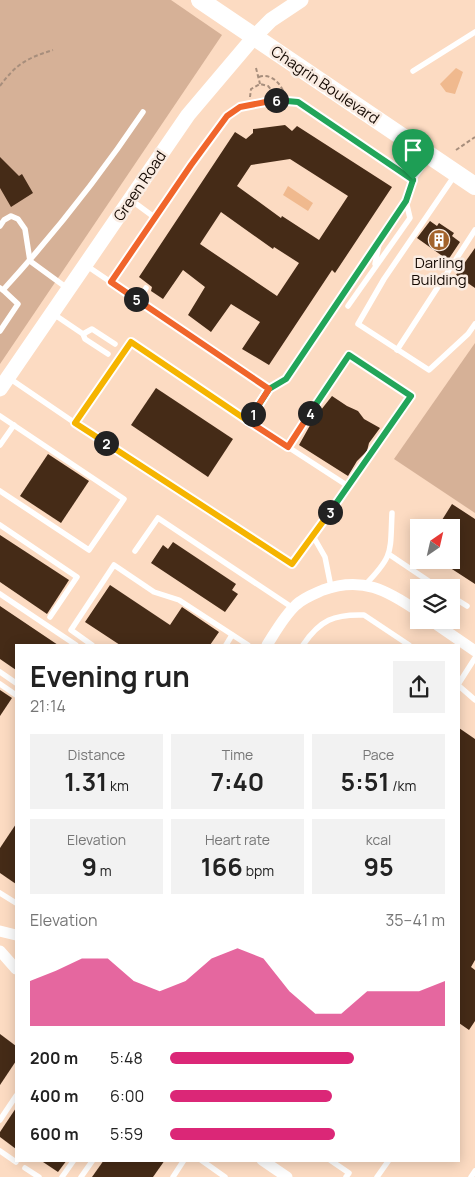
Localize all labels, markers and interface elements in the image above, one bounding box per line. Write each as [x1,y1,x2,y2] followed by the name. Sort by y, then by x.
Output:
[267,41,383,129] street label: Chagrin Boulevard
[264,88,288,112] pin: 6
[272,91,281,110] text: 6
[392,129,434,180] pin
[399,136,427,164] icon: arrive
[108,146,171,225] street label: Green Road
[427,228,451,252] building icon: Darling Building
[411,252,467,290] place label: Darling Building
[124,286,148,312] pin: 5
[132,290,141,309] text: 5
[298,400,322,426] pin: 4
[240,402,266,426] pin: 1
[306,404,315,423] text: 4
[250,405,257,424] text: 1
[94,430,118,456] pin: 2
[102,434,111,453] text: 2
[318,500,342,524] pin: 3
[326,503,335,522] text: 3
[410,519,460,569] north arrow
[410,519,460,629] map controls
[410,579,460,629] button: layers
[30,657,190,695] text: Evening run
[393,661,445,713] button: share
[30,695,66,717] text: 21:14
[68,745,125,764] text: Distance
[222,745,253,764] text: Time
[363,745,394,764] text: Pace
[64,764,107,799] text: 1.31
[211,764,264,799] text: 7:40
[341,764,389,799] text: 5:51
[107,776,129,795] text: km
[389,776,416,795] text: /km
[67,830,126,849] text: Elevation
[205,830,270,849] text: Heart rate
[366,830,391,849] text: kcal
[81,849,97,884] text: 9
[201,849,243,884] text: 166
[363,849,394,884] text: 95
[97,861,112,880] text: m
[243,861,274,880] text: bpm
[30,909,98,931] text: Elevation
[386,909,445,931] text: 35–41 m
[30,1047,78,1069] text: 200 m
[110,1047,143,1069] text: 5:48
[30,1085,78,1107] text: 400 m
[110,1085,144,1107] text: 6:00
[30,1123,79,1145] text: 600 m
[110,1123,143,1145] text: 5:59

